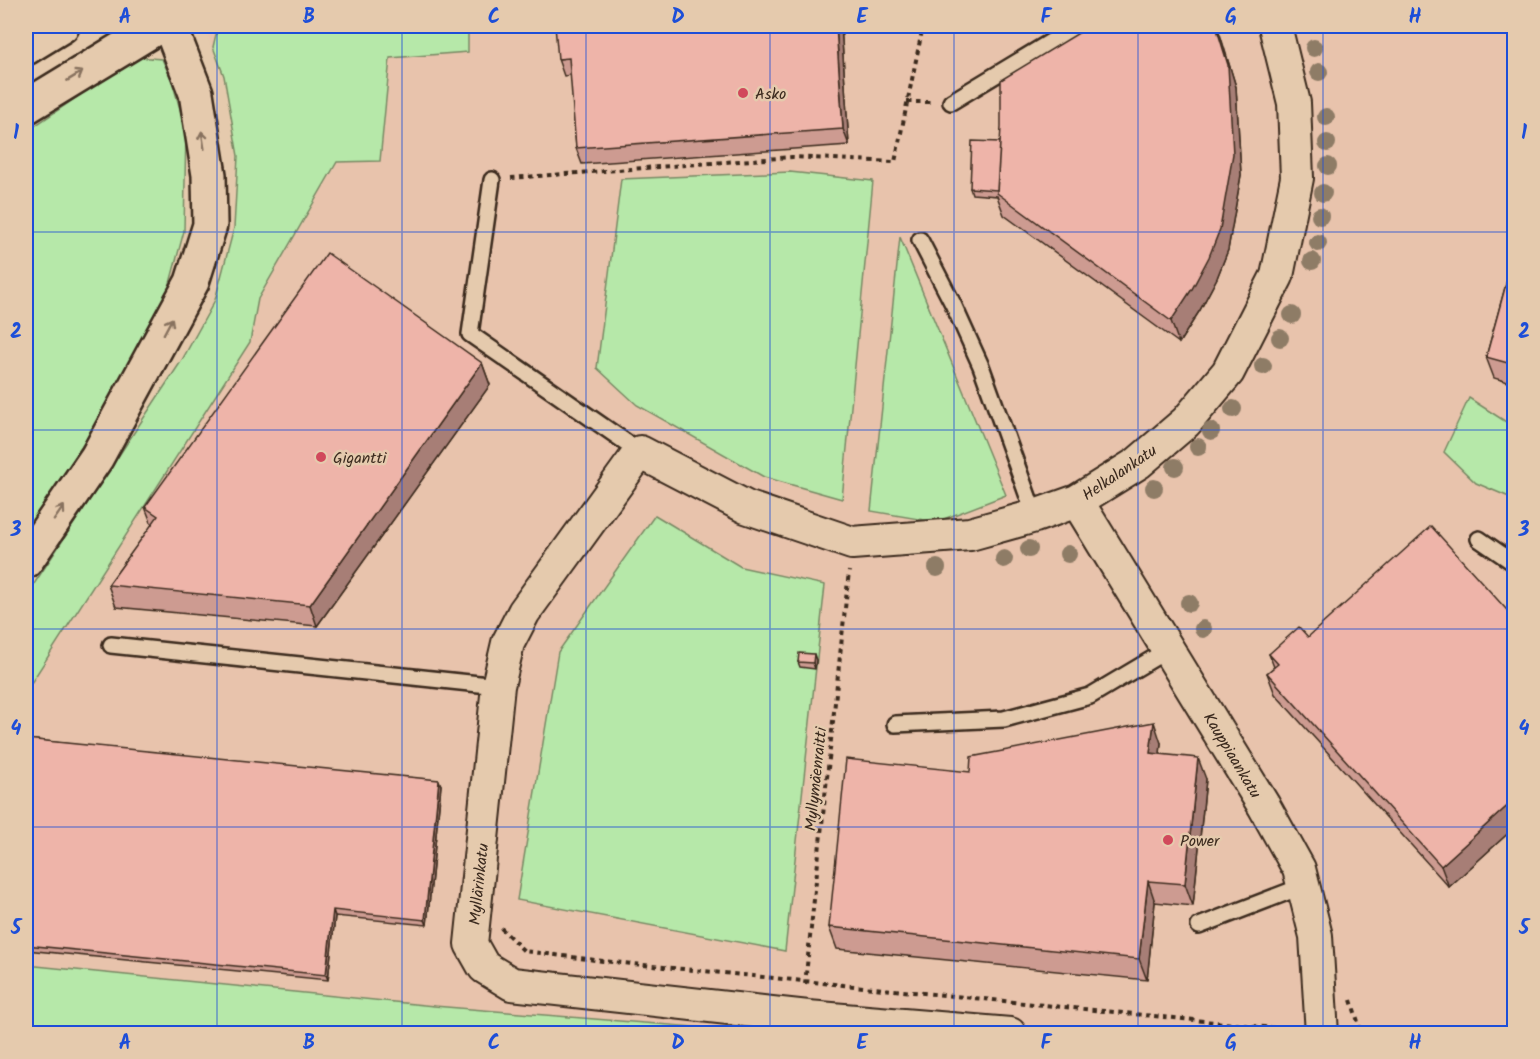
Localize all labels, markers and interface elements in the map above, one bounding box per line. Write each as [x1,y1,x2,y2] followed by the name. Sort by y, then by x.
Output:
[119,2,131,34] text: A
[303,2,315,34] text: B
[488,2,500,34] text: C
[671,2,685,34] text: D
[856,2,868,34] text: E
[1041,2,1053,34] text: F
[1225,2,1237,34] text: G
[1408,2,1422,34] text: H
[66,70,83,82] one-way arrow
[755,82,786,107] place label: Asko
[736,86,750,100] marker: Asko
[13,118,19,150] text: 1
[1521,118,1527,150] text: 1
[198,131,209,150] one-way arrow
[10,317,22,349] text: 2
[1518,317,1530,349] text: 2
[162,318,174,335] one-way arrow
[1077,439,1163,508] street label: Helkalankatu
[333,446,388,471] place label: Gigantti
[314,450,328,464] marker: Gigantti
[53,505,65,522] one-way arrow
[10,515,22,547] text: 3
[1518,515,1530,547] text: 3
[1196,708,1267,804] street label: Kauppiaankatu
[11,714,22,746] text: 4
[1519,714,1530,746] text: 4
[799,725,834,832] street label: Myllymäenraitti
[1180,829,1221,854] place label: Power
[1161,833,1175,847] marker: Power
[463,842,496,926] street label: Myllärinkatu
[10,913,23,945] text: 5
[1518,913,1531,945] text: 5
[119,1028,131,1059] text: A
[303,1028,315,1059] text: B
[488,1028,500,1059] text: C
[671,1028,685,1059] text: D
[856,1028,868,1059] text: E
[1041,1028,1053,1059] text: F
[1225,1028,1237,1059] text: G
[1408,1028,1422,1059] text: H

